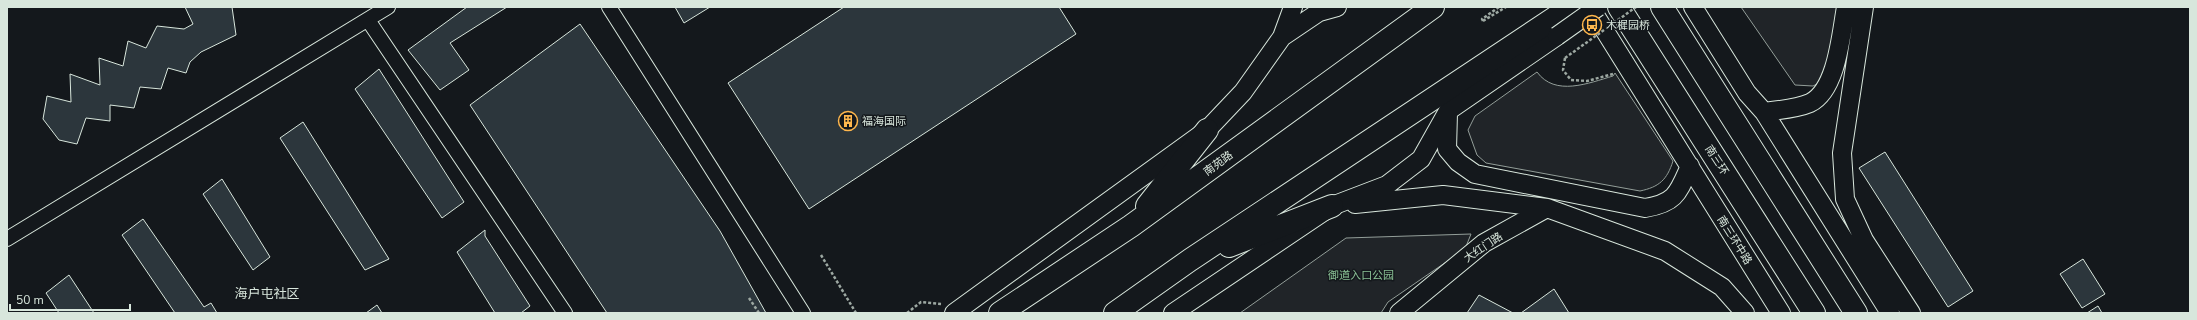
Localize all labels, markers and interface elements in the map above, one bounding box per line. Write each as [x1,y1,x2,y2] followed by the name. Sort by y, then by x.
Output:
[1581,14,1603,36] bus stop icon: 木樨园桥
[1606,18,1650,33] place label: 木樨园桥
[837,110,859,132] building icon: 福海国际
[862,114,906,129] place label: 福海国际
[1701,142,1732,178] street label: 南三环
[1201,148,1236,179] street label: 南苑路
[1714,213,1756,268] street label: 南三环中路
[1461,229,1506,266] street label: 大红门路
[1327,268,1394,283] park label: 御道入口公园
[234,285,300,303] district label: 海户屯社区
[10,286,130,312] scale bar
[16,292,44,308] text: 50 m

